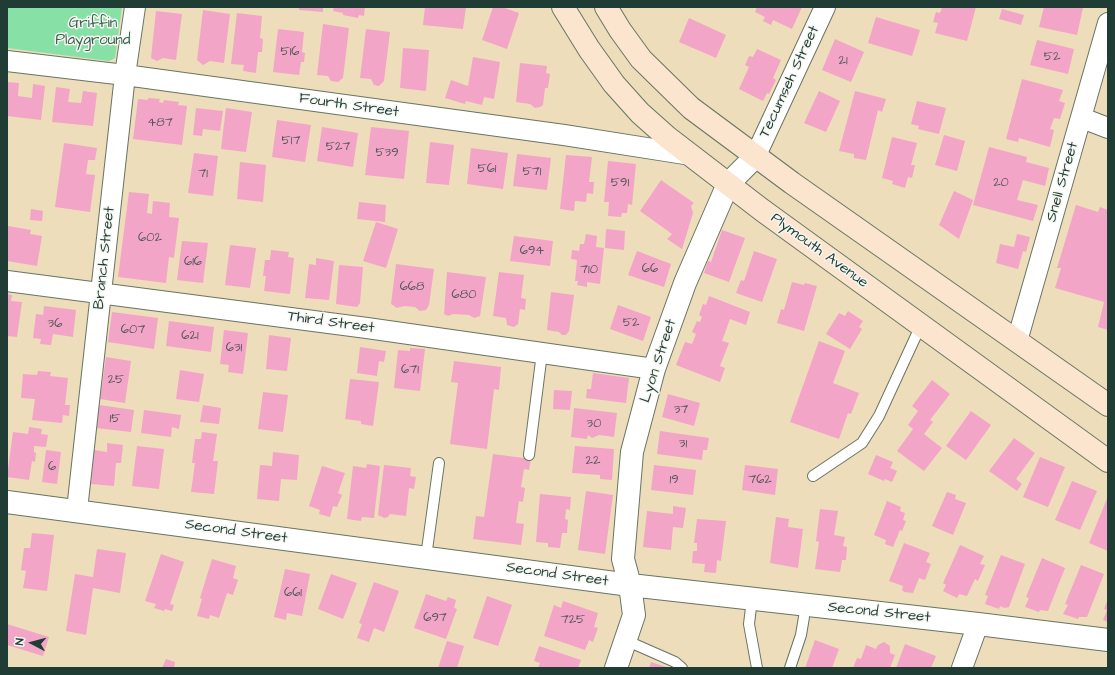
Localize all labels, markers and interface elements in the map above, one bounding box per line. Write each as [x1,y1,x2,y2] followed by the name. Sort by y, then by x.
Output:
[55,15,131,50] park label: Griffin Playground
[756,23,824,141] street label: Tecumseh Street
[280,44,300,60] house number: 516
[1044,49,1060,65] house number: 52
[838,53,848,69] house number: 21
[298,90,400,122] street label: Fourth Street
[147,115,173,131] house number: 487
[282,133,300,149] house number: 517
[326,139,350,155] house number: 527
[1043,140,1083,224] street label: Snell Street
[375,145,399,161] house number: 539
[477,161,497,177] house number: 561
[523,164,541,180] house number: 571
[198,166,208,182] house number: 71
[611,175,629,191] house number: 591
[993,175,1009,191] house number: 20
[91,206,119,310] street label: Branch Street
[767,210,871,292] street label: Plymouth Avenue
[138,230,162,246] house number: 602
[520,243,544,259] house number: 694
[184,254,202,270] house number: 616
[642,261,658,277] house number: 66
[580,262,598,278] house number: 710
[400,279,424,295] house number: 668
[452,287,476,303] house number: 680
[287,308,375,338] street label: Third Street
[623,315,639,331] house number: 52
[48,316,62,332] house number: 36
[637,317,681,405] street label: Lyon Street
[121,322,145,338] house number: 607
[181,328,199,344] house number: 621
[226,340,242,356] house number: 631
[401,362,419,378] house number: 671
[108,372,124,388] house number: 25
[674,402,688,418] house number: 37
[110,411,120,427] house number: 15
[587,416,601,432] house number: 30
[679,436,687,452] house number: 31
[586,453,600,469] house number: 22
[48,459,56,475] house number: 6
[669,472,679,488] house number: 19
[748,472,772,488] house number: 762
[184,516,288,548] street label: Second Street
[505,559,609,591] street label: Second Street
[284,585,302,601] house number: 661
[827,599,931,627] street label: Second Street
[423,610,447,626] house number: 697
[561,612,585,628] house number: 725
[12,623,52,663] north arrow
[12,637,27,646] text: N

